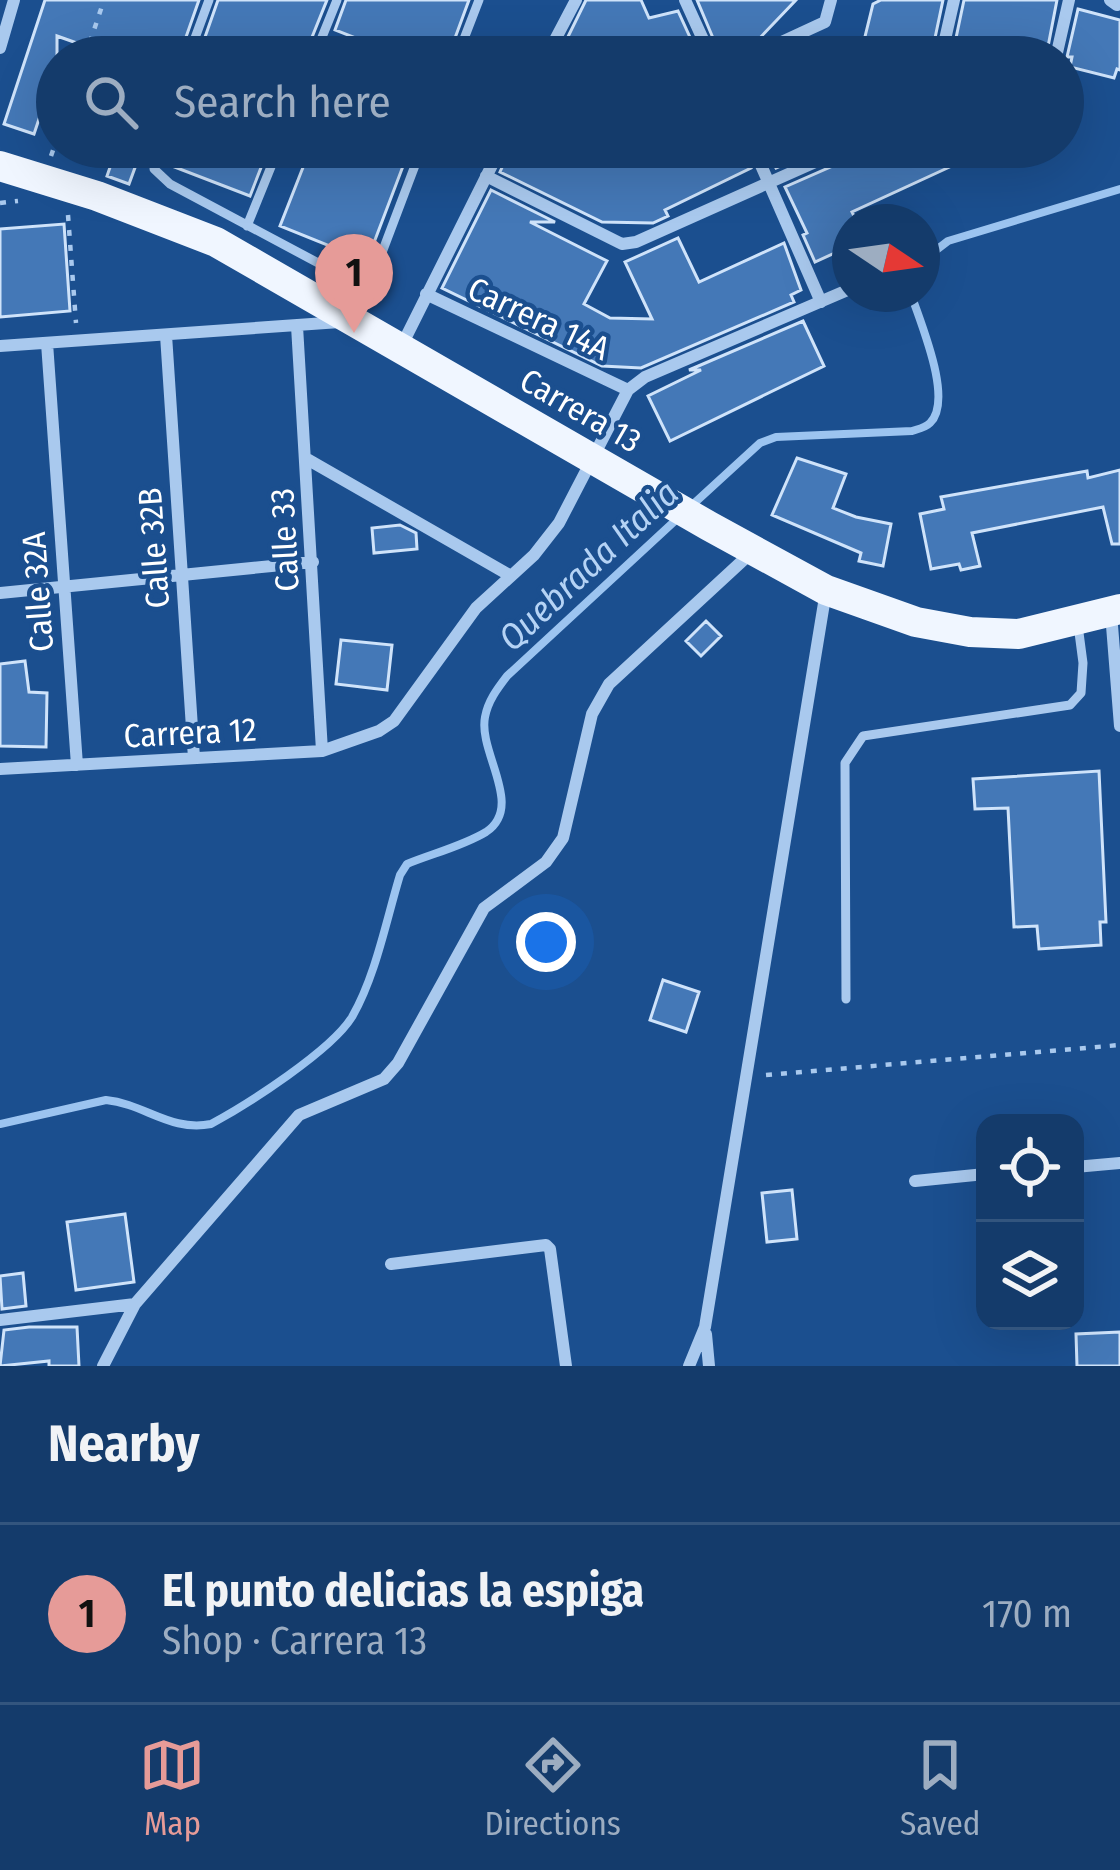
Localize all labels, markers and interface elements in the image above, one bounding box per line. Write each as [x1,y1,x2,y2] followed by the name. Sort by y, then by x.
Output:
[36,36,1084,168] search box
[78,69,144,135] icon: search
[174,75,391,129] text: Search here
[832,204,940,312] north arrow
[315,234,393,333] pin: 1
[461,269,616,369] street label: Carrera 14A
[513,360,648,461] street label: Carrera 13
[490,471,688,660] water label: Quebrada Italia
[130,486,178,610] street label: Calle 32B
[262,487,308,593] street label: Calle 33
[14,530,62,653] street label: Calle 32A
[123,710,257,756] street label: Carrera 12
[516,912,576,972] your location
[976,1114,1084,1330] map controls
[976,1114,1084,1222] button: locate
[976,1222,1084,1330] button: layers
[48,1413,200,1475] text: Nearby
[162,1564,644,1618] text: El punto delicias la espiga
[79,1591,95,1637] text: 1
[982,1591,1072,1637] text: 170 m
[162,1618,427,1664] text: Shop · Carrera 13
[139,1732,205,1844] tab: Map
[484,1732,621,1844] tab: Directions
[900,1732,980,1844] tab: Saved

